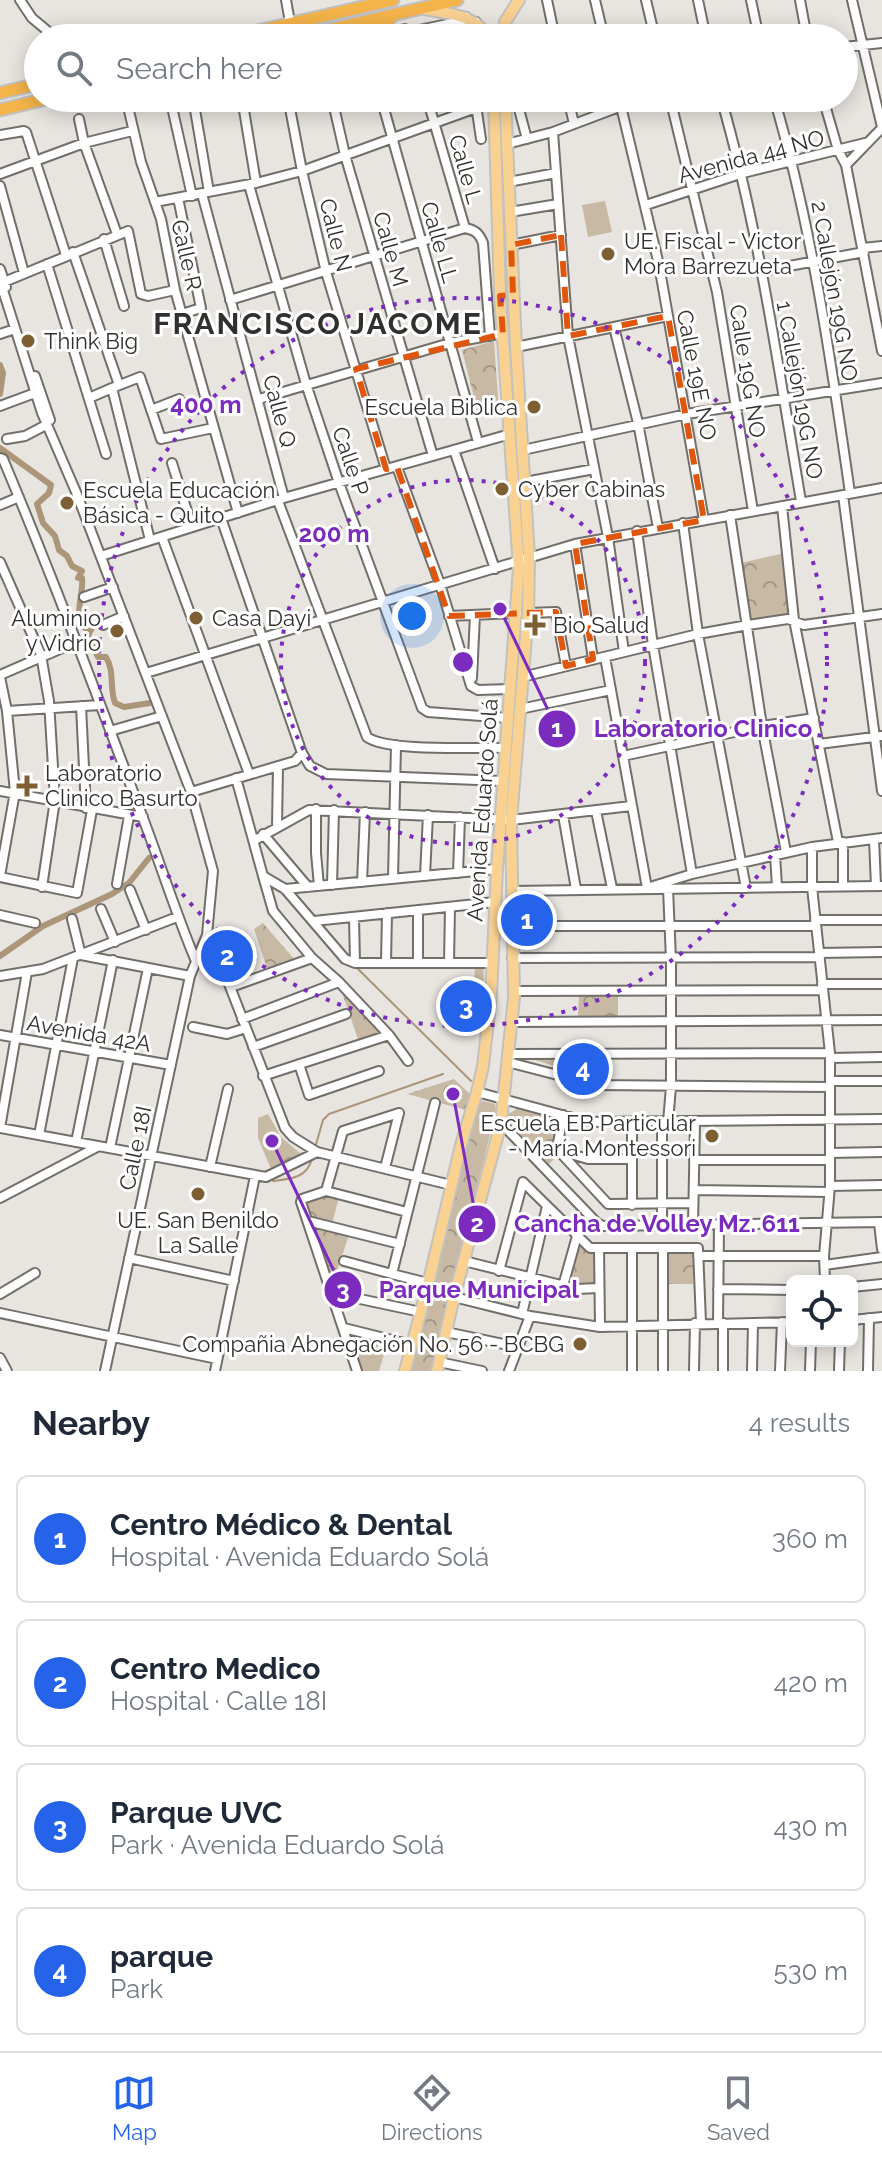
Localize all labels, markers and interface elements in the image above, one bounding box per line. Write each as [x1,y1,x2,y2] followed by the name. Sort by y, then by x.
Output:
[24,24,858,112] search box
[52,46,96,90] icon: search
[116,51,283,86] text: Search here
[675,124,827,188] street label: Avenida 44 NO
[444,132,488,207] street label: Calle L
[314,196,358,274] street label: Calle N
[416,198,464,286] street label: Calle LL
[806,199,864,383] street label: 2 Callejón 19G NO
[368,208,414,290] street label: Calle M
[166,217,208,293] street label: Calle R
[624,228,801,279] place label: UE. Fiscal - Victor Mora Barrezueta
[599,245,617,263] marker: UE. Fiscal - Victor Mora Barrezueta
[772,299,828,481] street label: 1 Callejón 19G NO
[725,302,771,440] street label: Calle 19G NO
[153,306,483,341] district label: FRANCISCO JACOME
[672,308,722,442] street label: Calle 19E NO
[44,328,138,354] place label: Think Big
[19,332,37,350] marker: Think Big
[258,372,302,450] street label: Calle Q
[170,390,242,419] text: 400 m
[365,394,518,420] place label: Escuela Biblica
[525,398,543,416] marker: Escuela Biblica
[327,423,375,499] street label: Calle P
[518,476,665,502] place label: Cyber Cabinas
[83,477,275,528] place label: Escuela Educación Básica - Quito
[493,480,511,498] marker: Cyber Cabinas
[58,494,76,512] marker: Escuela Educación Básica - Quito
[298,519,370,548] text: 200 m
[392,596,432,636] your location
[11,605,101,656] place label: Aluminio y Vidrio
[212,605,311,631] place label: Casa Dayi
[187,609,205,627] marker: Casa Dayi
[553,612,649,638] place label: Bio Salud
[524,614,546,636] marker: Bio Salud
[108,622,126,640] marker: Aluminio y Vidrio
[449,648,477,676] centre of rings
[461,698,503,922] street label: Avenida Eduardo Solá
[537,705,828,753] callout: Laboratorio Clinico
[551,714,563,743] text: 1
[594,714,812,743] text: Laboratorio Clinico
[45,760,198,811] place label: Laboratorio Clinico Basurto
[16,775,38,797] marker: Laboratorio Clinico Basurto
[501,890,553,950] pin: 1
[201,926,253,986] pin: 2
[440,976,492,1036] pin: 3
[25,1009,153,1057] street label: Avenida 42A
[557,1039,609,1099] pin: 4
[113,1103,157,1193] street label: Calle 18I
[480,1110,696,1161] place label: Escuela EB Particular - María Montessori
[703,1127,721,1145] marker: Escuela EB Particular - María Montessori
[189,1185,207,1203] marker: UE. San Benildo La Salle
[457,1200,817,1248] callout: Cancha de Volley Mz. 611
[117,1207,279,1258] place label: UE. San Benildo La Salle
[470,1209,484,1238] text: 2
[514,1209,800,1238] text: Cancha de Volley Mz. 611
[323,1266,595,1314] callout: Parque Municipal
[336,1275,350,1304] text: 3
[379,1275,580,1304] text: Parque Municipal
[786,1275,858,1347] map controls
[786,1275,858,1347] button: locate
[182,1331,564,1357] place label: Compañia Abnegación No. 56 - BCBG
[571,1335,589,1353] marker: Compañia Abnegación No. 56 - BCBG
[32,1403,150,1443] text: Nearby
[749,1408,850,1438] text: 4 results
[110,1507,452,1542] text: Centro Médico & Dental
[54,1524,66,1554] text: 1
[772,1524,848,1554] text: 360 m
[110,1542,489,1572] text: Hospital · Avenida Eduardo Solá
[110,1651,320,1686] text: Centro Medico
[53,1668,67,1698] text: 2
[774,1668,848,1698] text: 420 m
[110,1686,327,1716] text: Hospital · Calle 18I
[110,1795,282,1830] text: Parque UVC
[53,1812,67,1842] text: 3
[773,1812,848,1842] text: 430 m
[110,1830,444,1860] text: Park · Avenida Eduardo Solá
[110,1939,213,1974] text: parque
[53,1956,67,1986] text: 4
[774,1956,848,1986] text: 530 m
[110,1974,163,2004] text: Park
[112,2071,157,2145] tab: Map
[381,2071,483,2145] tab: Directions
[707,2071,770,2145] tab: Saved

